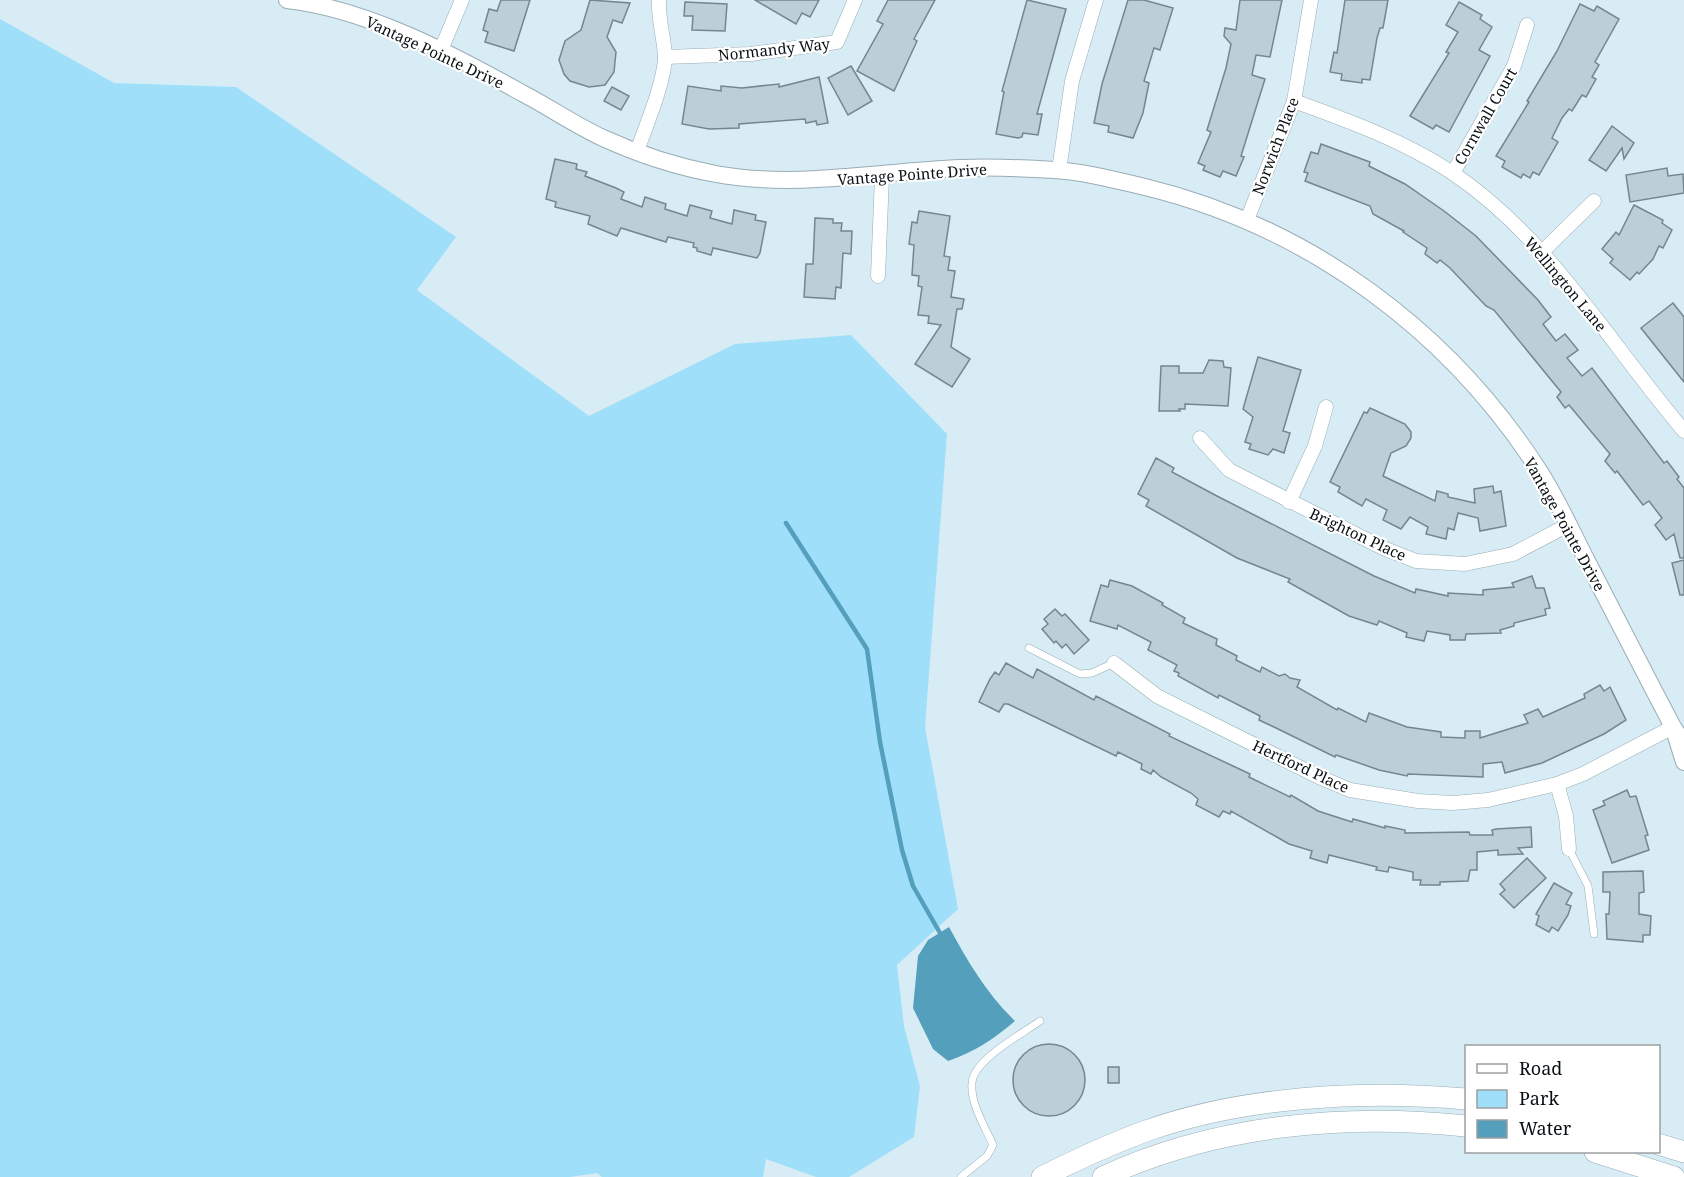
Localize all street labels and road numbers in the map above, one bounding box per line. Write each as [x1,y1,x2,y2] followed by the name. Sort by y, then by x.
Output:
[363,11,507,93] street label: Vantage Pointe Drive
[717,33,831,65] street label: Normandy Way
[1449,64,1521,168] street label: Cornwall Court
[1247,94,1303,198] street label: Norwich Place
[837,159,987,189] street label: Vantage Pointe Drive
[1521,232,1611,336] street label: Wellington Lane
[1520,454,1610,594] street label: Vantage Pointe Drive
[1306,503,1410,565] street label: Brighton Place
[1250,735,1352,797] street label: Hertford Place

